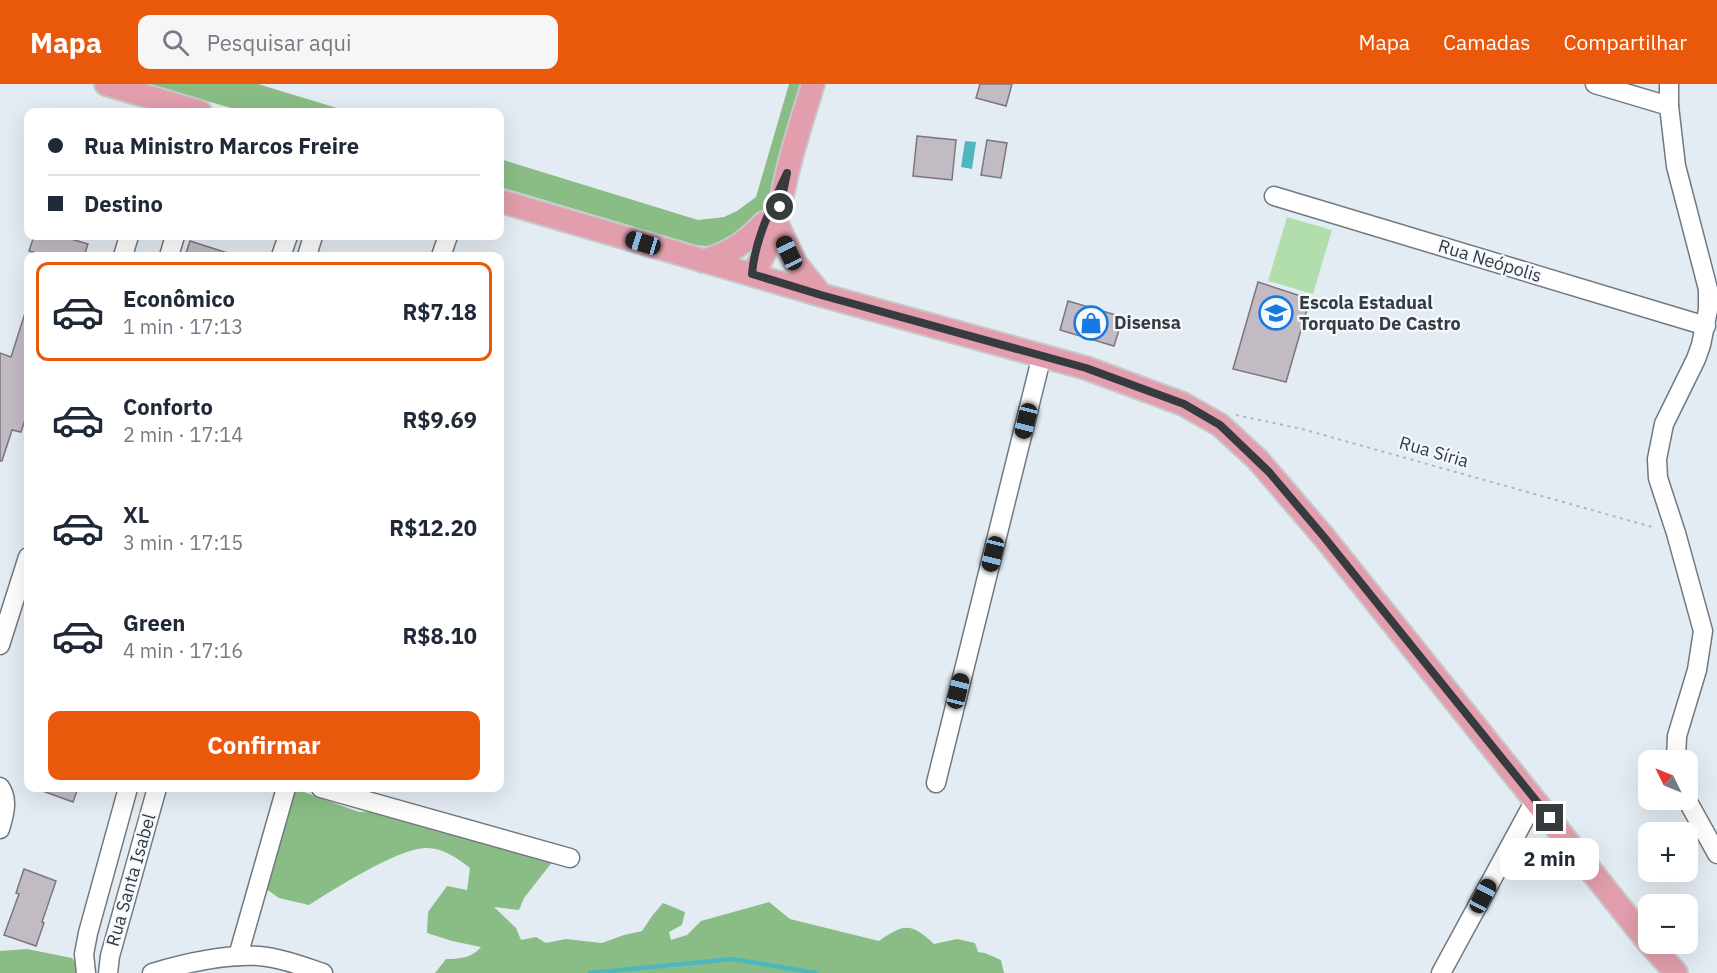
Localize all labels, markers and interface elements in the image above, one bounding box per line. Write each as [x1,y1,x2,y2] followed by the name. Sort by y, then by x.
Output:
[138,15,558,69] search box
[30,24,102,61] text: Mapa
[159,26,192,59] icon: search
[207,28,352,57] text: Pesquisar aqui
[1358,28,1410,56] text: Mapa
[1443,28,1530,56] text: Camadas
[1563,28,1687,56] text: Compartilhar
[84,131,359,160] text: Rua Ministro Marcos Freire
[84,189,163,218] text: Destino
[766,193,793,220] route start
[623,229,663,257] car
[773,233,805,273] car
[1436,234,1545,287] street label: Rua Neópolis
[123,284,235,313] text: Econômico
[51,285,105,339] icon: car
[1299,291,1461,335] place label: Escola Estadual Torquato De Castro
[1258,295,1294,331] school or university icon: Escola Estadual Torquato De Castro
[403,297,477,326] text: R$7.18
[1073,305,1109,341] shop icon: Disensa
[1114,311,1181,334] place label: Disensa
[123,313,243,340] text: 1 min · 17:13
[123,392,213,421] text: Conforto
[51,393,105,447] icon: car
[1013,401,1039,441] car
[403,405,477,434] text: R$9.69
[123,421,243,448] text: 2 min · 17:14
[1397,431,1472,473] street label: Rua Síria
[123,500,149,529] text: XL
[51,501,105,555] icon: car
[389,513,477,542] text: R$12.20
[123,529,243,556] text: 3 min · 17:15
[980,534,1006,574] car
[123,608,185,637] text: Green
[51,609,105,663] icon: car
[403,621,477,650] text: R$8.10
[123,637,243,664] text: 4 min · 17:16
[945,671,971,711] car
[48,711,480,780] button: Confirmar
[1638,750,1698,810] north arrow
[1638,750,1698,954] map controls
[1536,804,1563,831] route end
[101,811,160,949] street label: Rua Santa Isabel
[1638,822,1698,882] button: +
[1500,839,1600,881] callout: 2 min
[1523,845,1576,872] text: 2 min
[1467,876,1499,916] car
[1638,894,1698,954] button: −

